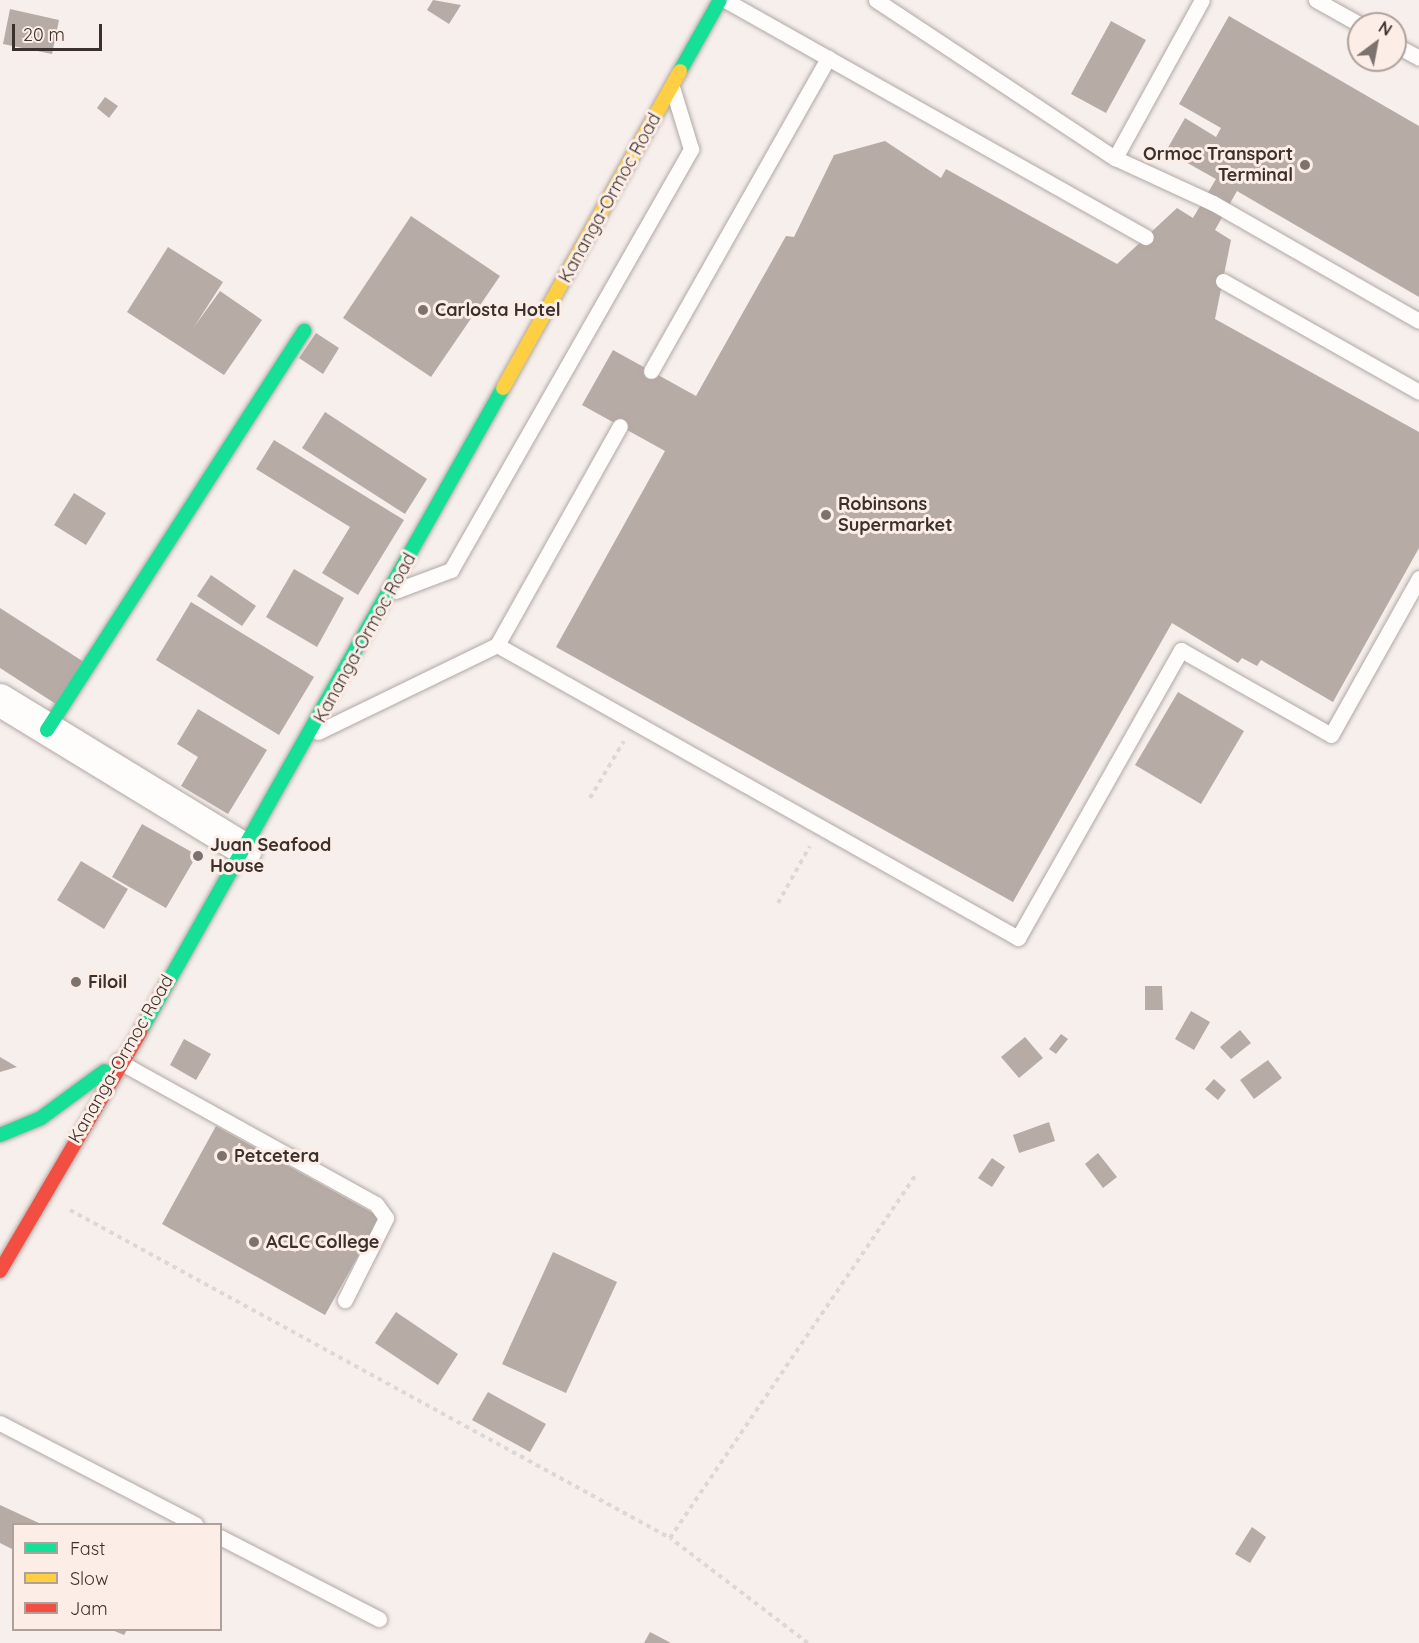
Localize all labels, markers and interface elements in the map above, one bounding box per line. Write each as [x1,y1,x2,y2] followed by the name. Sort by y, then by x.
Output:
[15,12,105,50] scale bar
[1347,12,1407,72] north arrow
[1375,17,1396,40] text: N
[23,23,65,46] text: 20 m
[554,109,666,287] street label: Kananga-Ormoc Road
[1143,144,1293,186] place label: Ormoc Transport Terminal
[1298,158,1312,172] marker: Ormoc Transport Terminal
[435,299,561,321] place label: Carlosta Hotel
[416,303,430,317] marker: Carlosta Hotel
[838,494,953,536] place label: Robinsons Supermarket
[819,508,833,522] marker: Robinsons Supermarket
[309,549,421,727] street label: Kananga-Ormoc Road
[210,835,331,878] place label: Juan Seafood House
[191,849,205,863] marker: Juan Seafood House
[64,971,178,1147] street label: Kananga-Ormoc Road
[88,971,127,993] place label: Filoil
[69,975,83,989] marker: Filoil
[234,1145,319,1167] place label: Petcetera
[215,1149,229,1163] marker: Petcetera
[266,1231,379,1253] place label: ACLC College
[247,1235,261,1249] marker: ACLC College
[12,1523,222,1631] legend
[70,1537,105,1560] text: Fast
[70,1567,108,1590] text: Slow
[70,1597,108,1620] text: Jam

